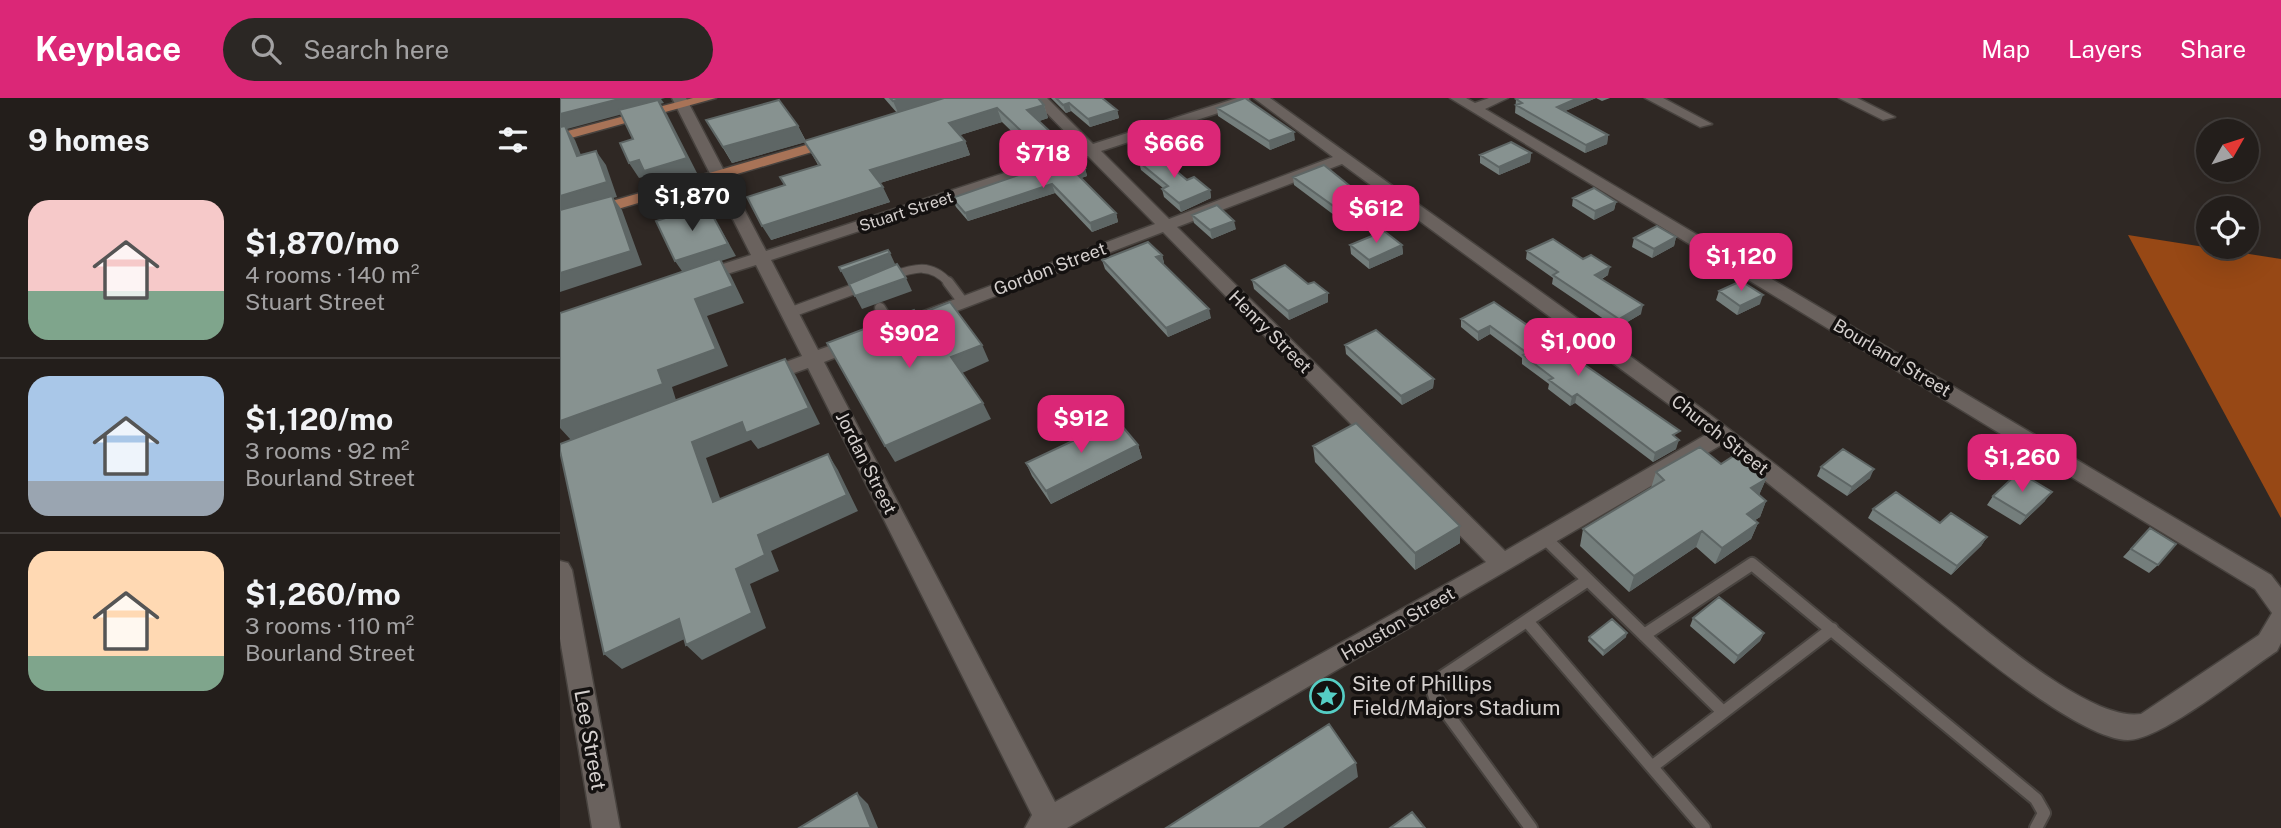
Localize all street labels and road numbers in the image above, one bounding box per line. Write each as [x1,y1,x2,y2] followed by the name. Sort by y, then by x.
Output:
[857,187,955,236] street label: Stuart Street
[991,237,1109,300] street label: Gordon Street
[1225,286,1316,377] street label: Henry Street
[1830,314,1955,401] street label: Bourland Street
[1668,390,1773,479] street label: Church Street
[832,408,901,517] street label: Jordan Street
[1337,583,1458,665] street label: Houston Street
[569,688,612,792] street label: Lee Street

